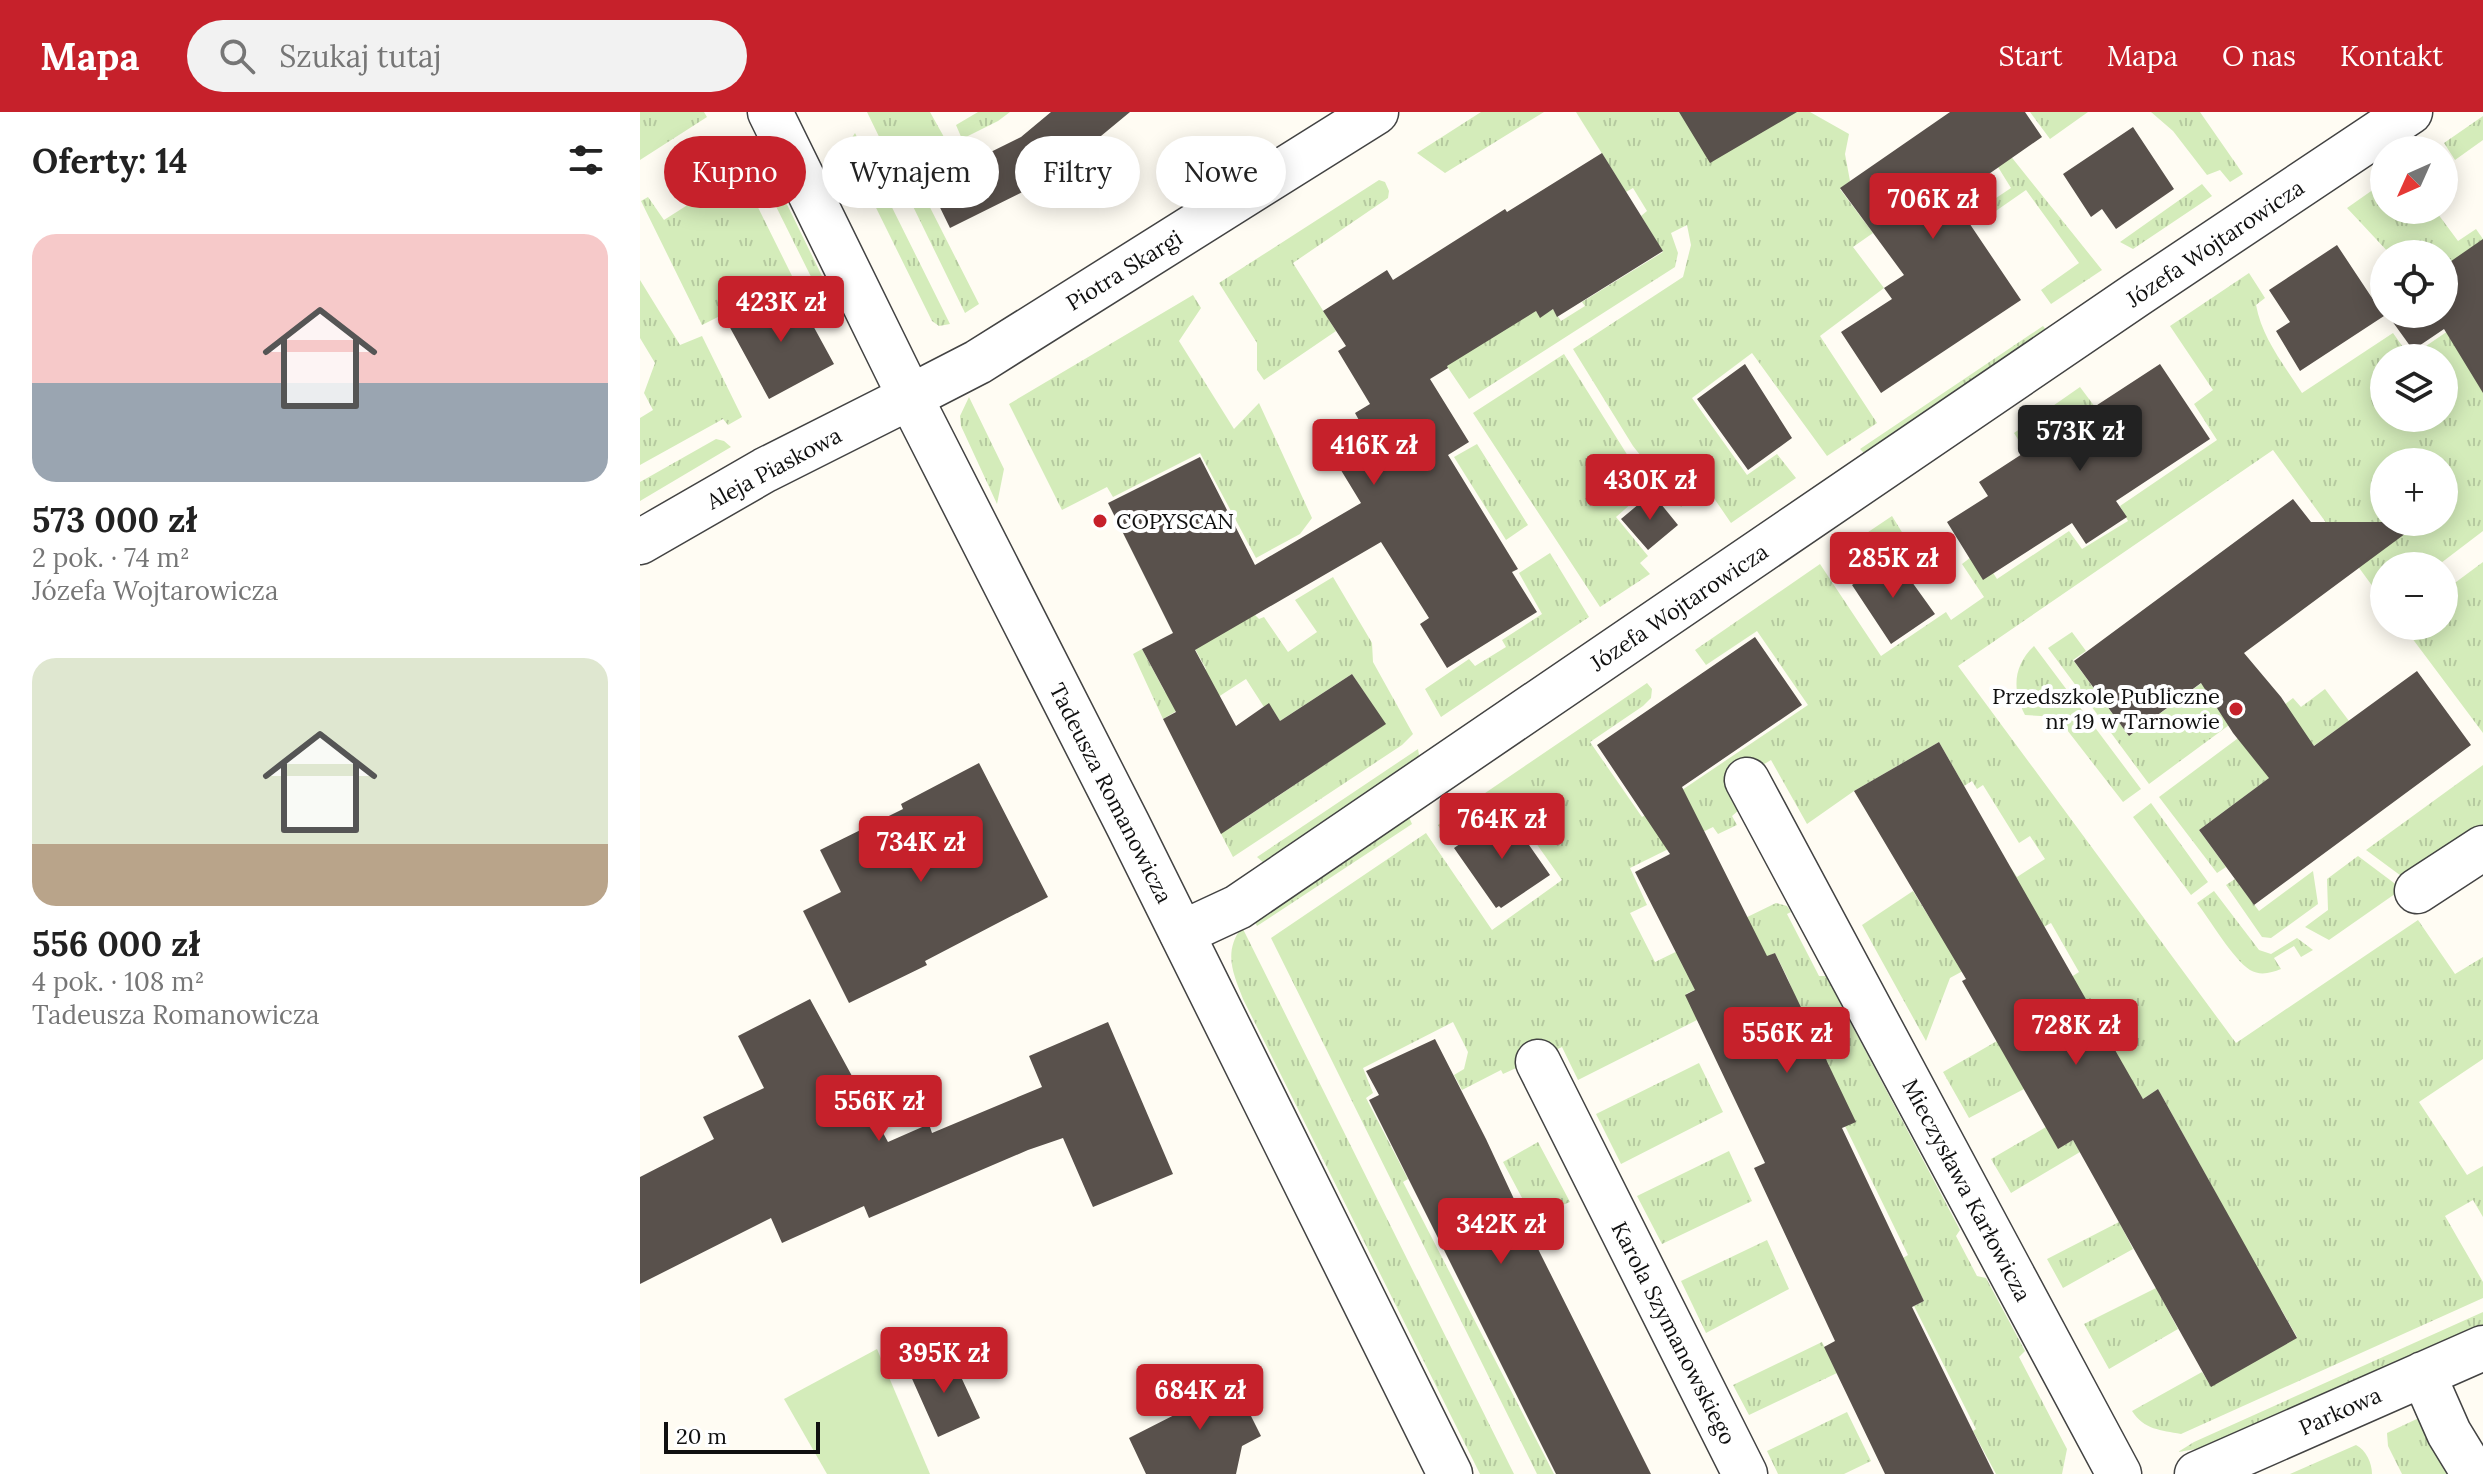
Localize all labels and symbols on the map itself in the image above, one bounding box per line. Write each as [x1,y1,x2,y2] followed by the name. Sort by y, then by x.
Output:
[2370,136,2458,224] north arrow
[1859,173,2007,241] pin: 706K zł
[2120,173,2309,313] street label: Józefa Wojtarowicza
[1061,223,1187,317] street label: Piotra Skargi
[707,276,855,344] pin: 423K zł
[2006,405,2154,473] pin: 573K zł
[1300,419,1448,487] pin: 416K zł
[701,421,846,516] street label: Aleja Piaskowa
[1576,454,1724,522] pin: 430K zł
[1116,507,1234,535] place label: COPYSCAN
[1091,512,1109,530] marker: COPYSCAN
[1819,532,1967,600] pin: 285K zł
[1584,537,1773,677] street label: Józefa Wojtarowicza
[1043,678,1179,908] street label: Tadeusza Romanowicza
[1992,682,2220,735] place label: Przedszkole Publiczne nr 19 w Tarnowie
[2227,700,2245,718] marker: Przedszkole Publiczne nr 19 w Tarnowie
[1428,793,1576,861] pin: 764K zł
[847,816,995,884] pin: 734K zł
[2002,999,2150,1067] pin: 728K zł
[1713,1007,1861,1075] pin: 556K zł
[1896,1074,2038,1306] street label: Mieczysława Karłowicza
[805,1075,953,1143] pin: 556K zł
[1427,1198,1575,1266] pin: 342K zł
[1606,1217,1742,1449] street label: Karola Szymanowskiego
[870,1327,1018,1395] pin: 395K zł
[1126,1364,1274,1432] pin: 684K zł
[2295,1381,2385,1441] street label: Parkowa
[664,1418,820,1454] scale bar

